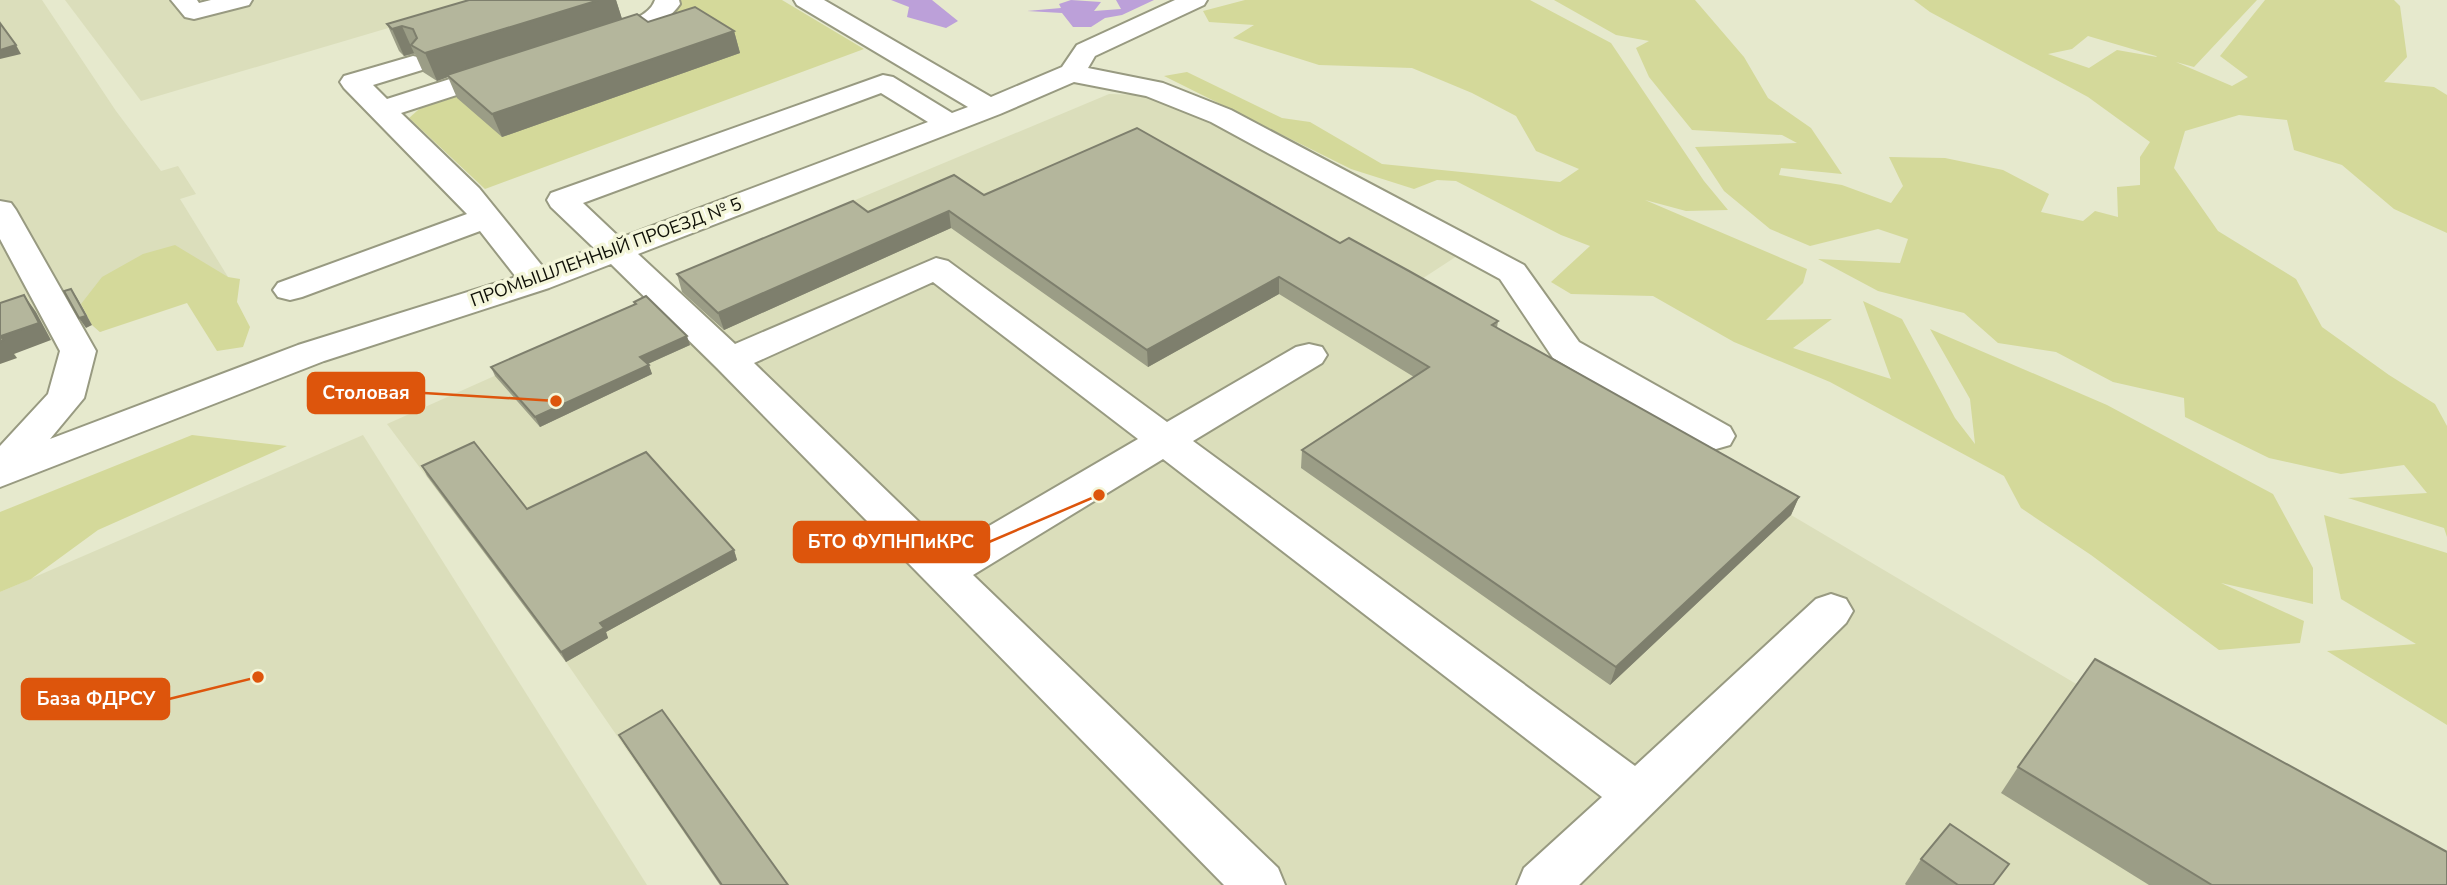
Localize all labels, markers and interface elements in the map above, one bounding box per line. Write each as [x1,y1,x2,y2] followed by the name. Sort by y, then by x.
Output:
[467,192,745,312] street label: ПРОМЫШЛЕННЫЙ ПРОЕЗД № 5
[308,373,424,413] callout: Столовая
[322,380,410,406] text: Столовая
[794,522,989,562] callout: БТО ФУПНПиКРС
[808,529,974,555] text: БТО ФУПНПиКРС
[22,679,169,719] callout: База ФДРСУ
[37,686,156,712] text: База ФДРСУ

